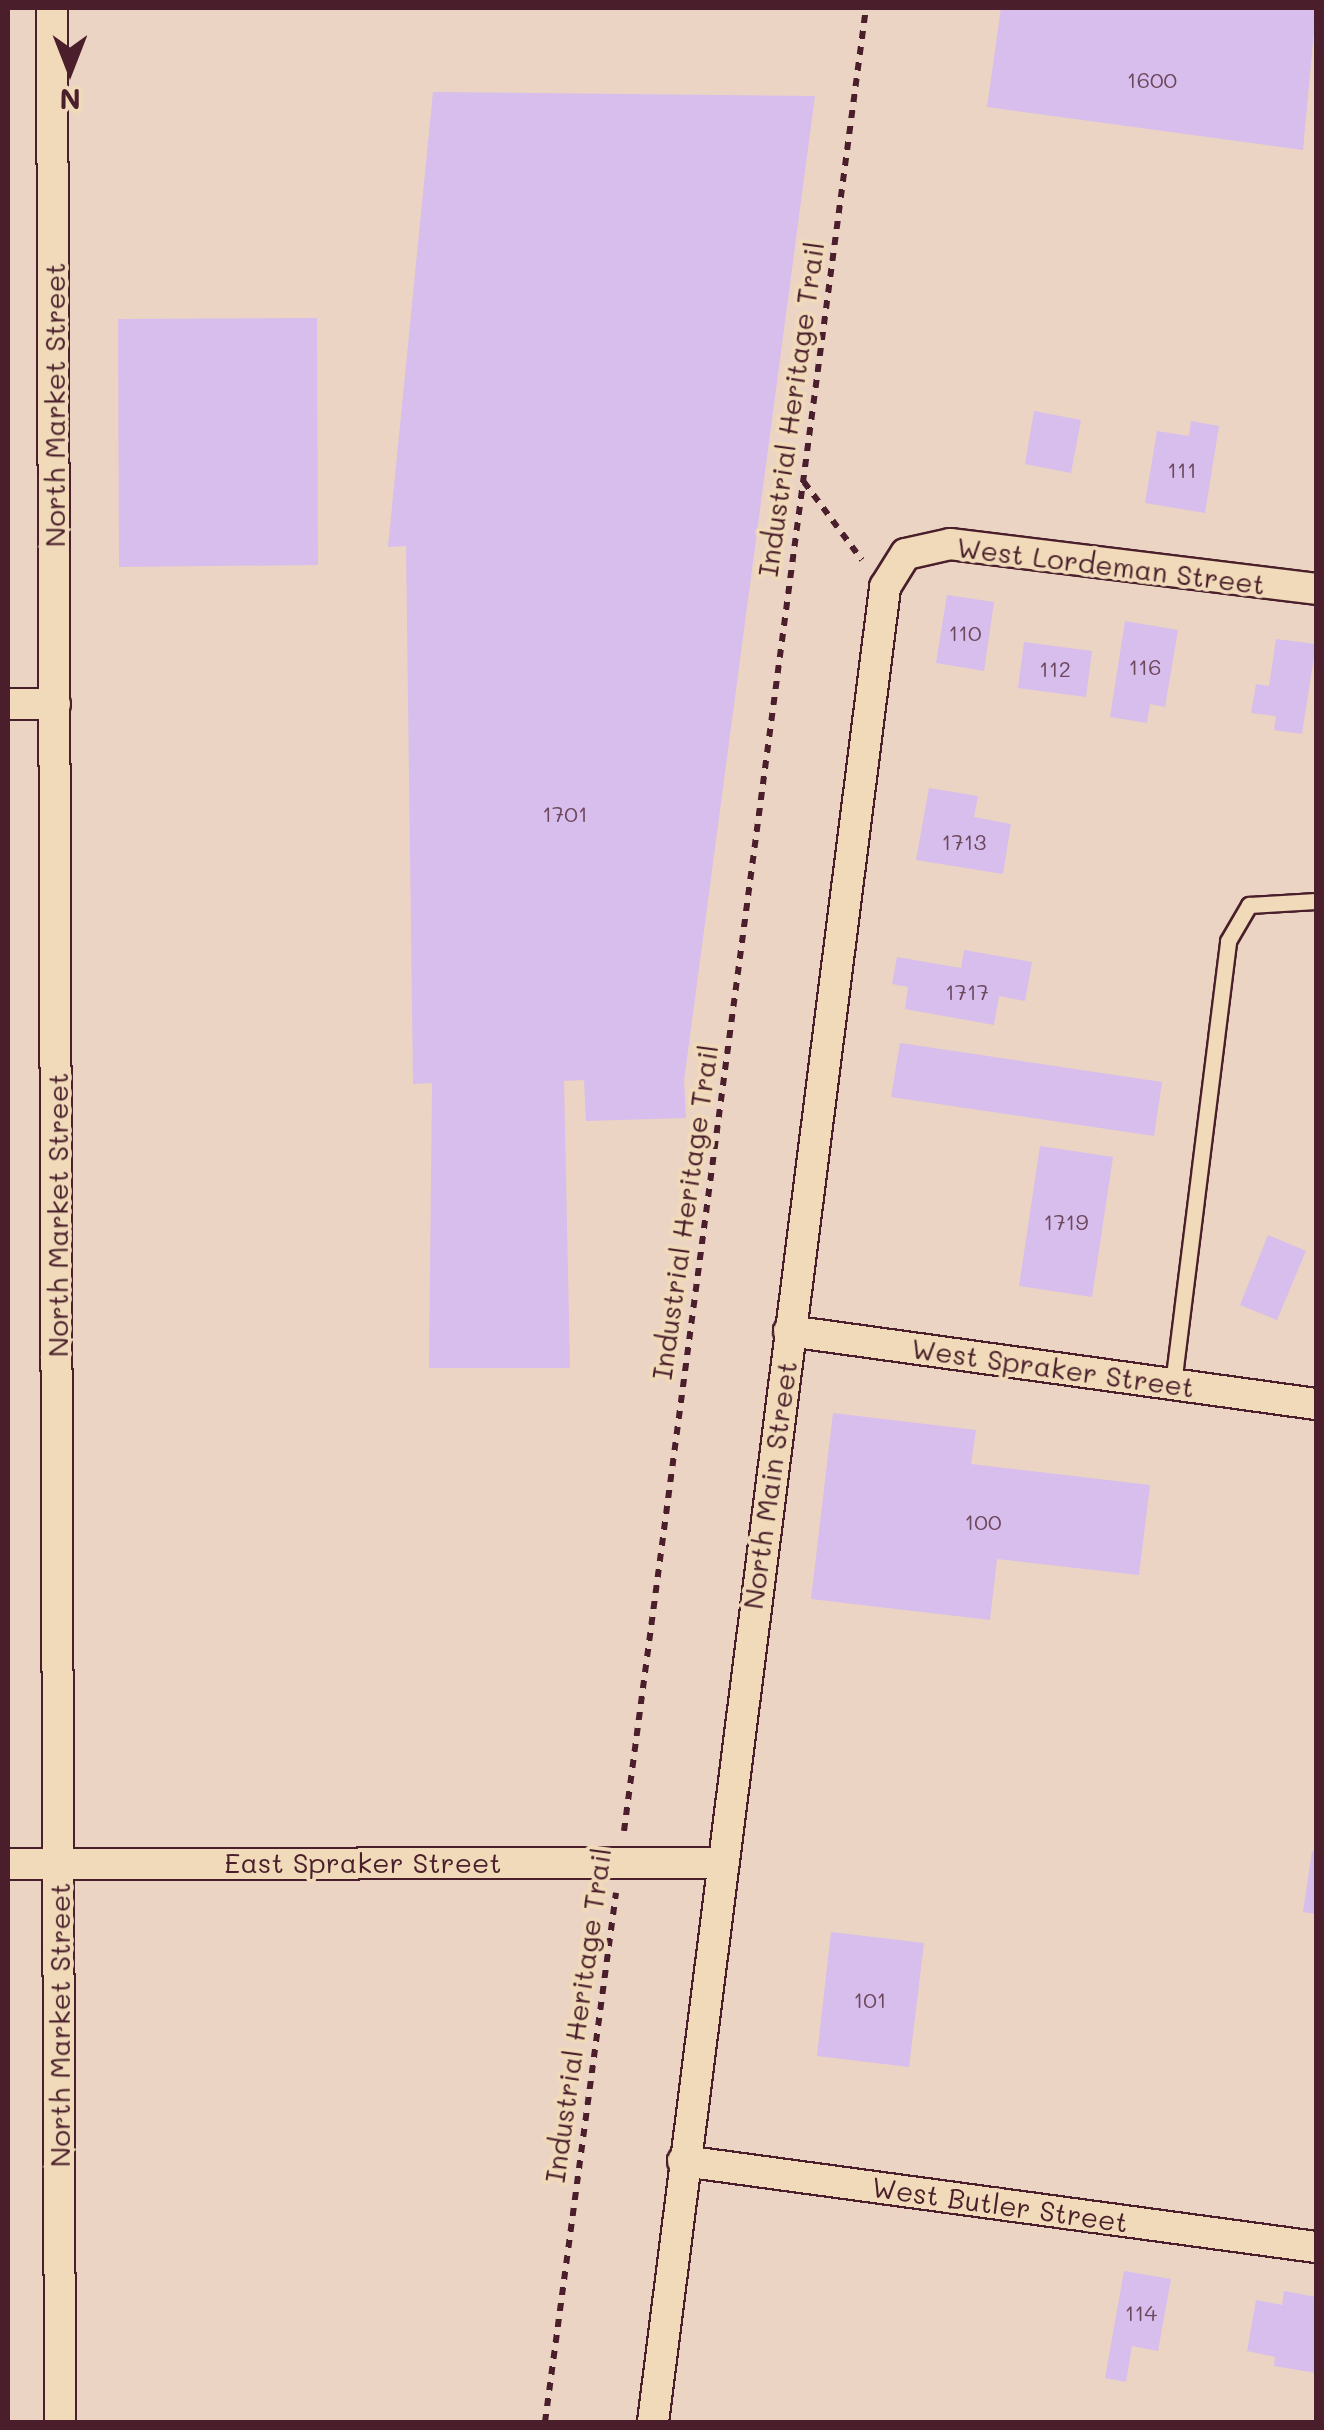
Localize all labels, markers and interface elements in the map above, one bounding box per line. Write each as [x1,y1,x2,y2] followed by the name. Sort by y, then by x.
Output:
[20,20,120,120] north arrow
[1127,67,1177,93] house number: 1600
[59,82,81,118] text: N
[750,239,830,579] street label: Industrial Heritage Trail
[37,263,71,547] street label: North Market Street
[1167,457,1197,483] house number: 111
[955,529,1267,601] street label: West Lordeman Street
[948,620,982,646] house number: 110
[1129,654,1161,680] house number: 116
[1039,656,1071,682] house number: 112
[542,801,588,827] house number: 1701
[942,829,986,855] house number: 1713
[945,979,989,1005] house number: 1717
[644,1042,724,1382] street label: Industrial Heritage Trail
[40,1073,74,1357] street label: North Market Street
[1044,1209,1088,1235] house number: 1719
[909,1330,1197,1404] street label: West Spraker Street
[735,1359,803,1611] street label: North Main Street
[965,1509,1001,1535] house number: 100
[224,1845,502,1879] street label: East Spraker Street
[537,1845,617,2185] street label: Industrial Heritage Trail
[42,1883,76,2167] street label: North Market Street
[853,1987,887,2013] house number: 101
[870,2169,1130,2239] street label: West Butler Street
[1125,2300,1157,2326] house number: 114

